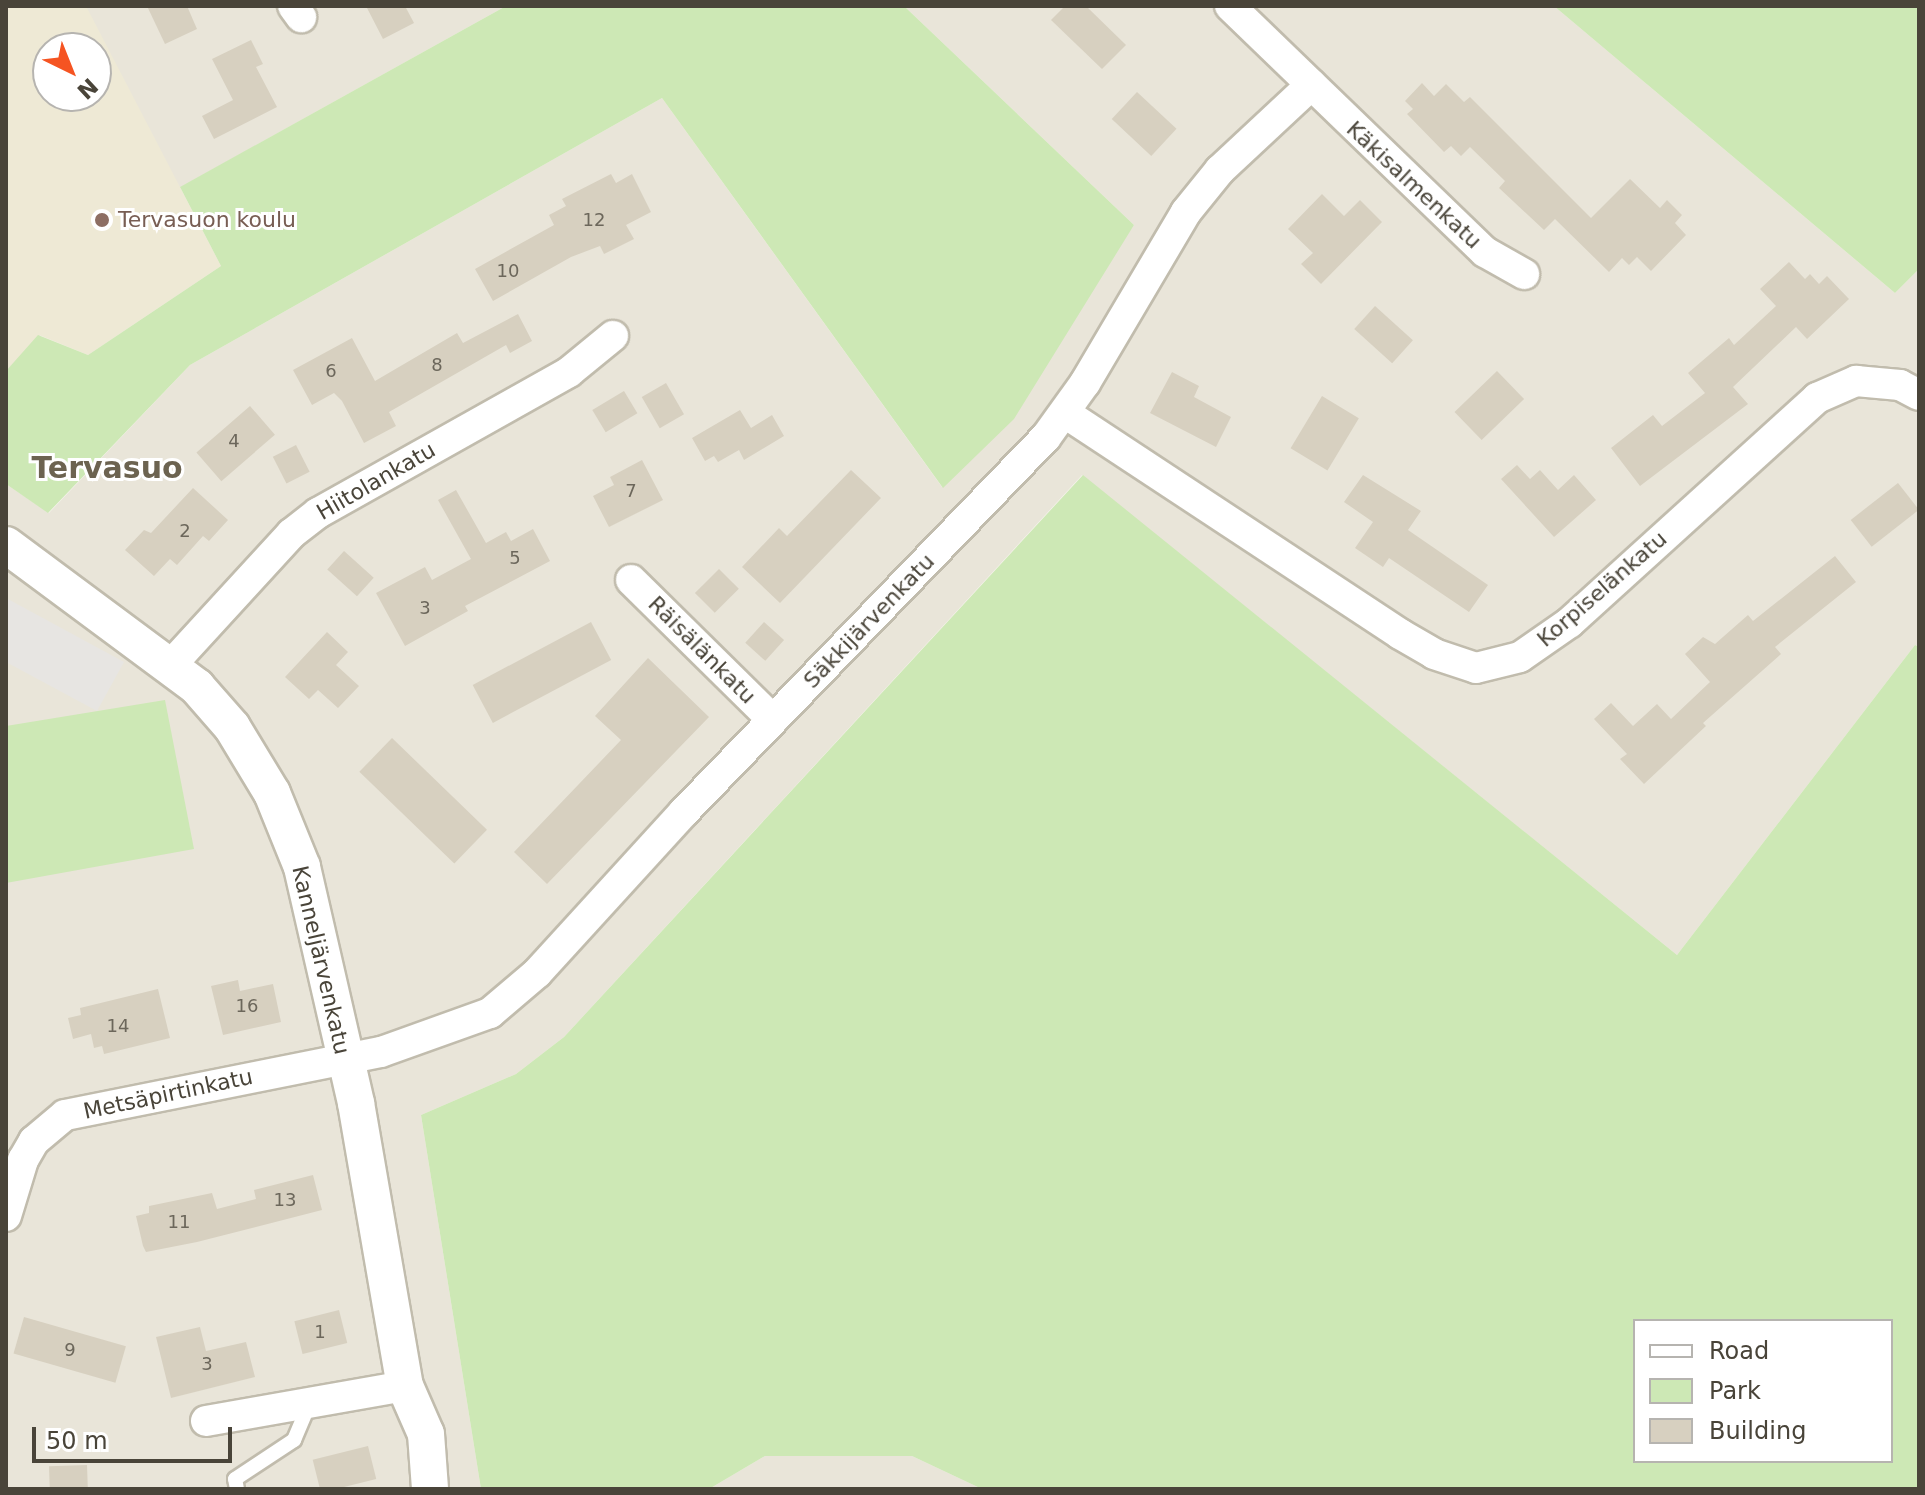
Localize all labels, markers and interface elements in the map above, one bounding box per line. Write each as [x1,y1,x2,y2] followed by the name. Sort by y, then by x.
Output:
[32,32,112,112] north arrow
[72,73,103,104] text: N
[1341,116,1487,254] street label: Käkisalmenkatu
[118,207,296,233] place label: Tervasuon koulu
[583,209,605,231] house number: 12
[93,211,111,229] marker: Tervasuon koulu
[497,260,519,282] house number: 10
[431,354,443,376] house number: 8
[325,360,337,382] house number: 6
[228,430,240,452] house number: 4
[312,436,440,526] street label: Hiitolankatu
[31,450,183,486] district label: Tervasuo
[625,480,637,502] house number: 7
[179,520,191,542] house number: 2
[1532,526,1672,652] street label: Korpiselänkatu
[509,547,521,569] house number: 5
[798,548,940,694] street label: Säkkijärvenkatu
[643,591,761,709] street label: Räisälänkatu
[419,597,431,619] house number: 3
[286,863,356,1057] street label: Kanneljärvenkatu
[236,995,258,1017] house number: 16
[107,1015,129,1037] house number: 14
[81,1063,255,1125] street label: Metsäpirtinkatu
[274,1189,296,1211] house number: 13
[168,1211,190,1233] house number: 11
[1633,1319,1893,1463] legend
[314,1321,326,1343] house number: 1
[1709,1337,1769,1365] text: Road
[64,1339,76,1361] house number: 9
[201,1353,213,1375] house number: 3
[1709,1377,1761,1405] text: Park
[36,1411,236,1461] scale bar
[1709,1417,1806,1445] text: Building
[46,1427,108,1455] text: 50 m

